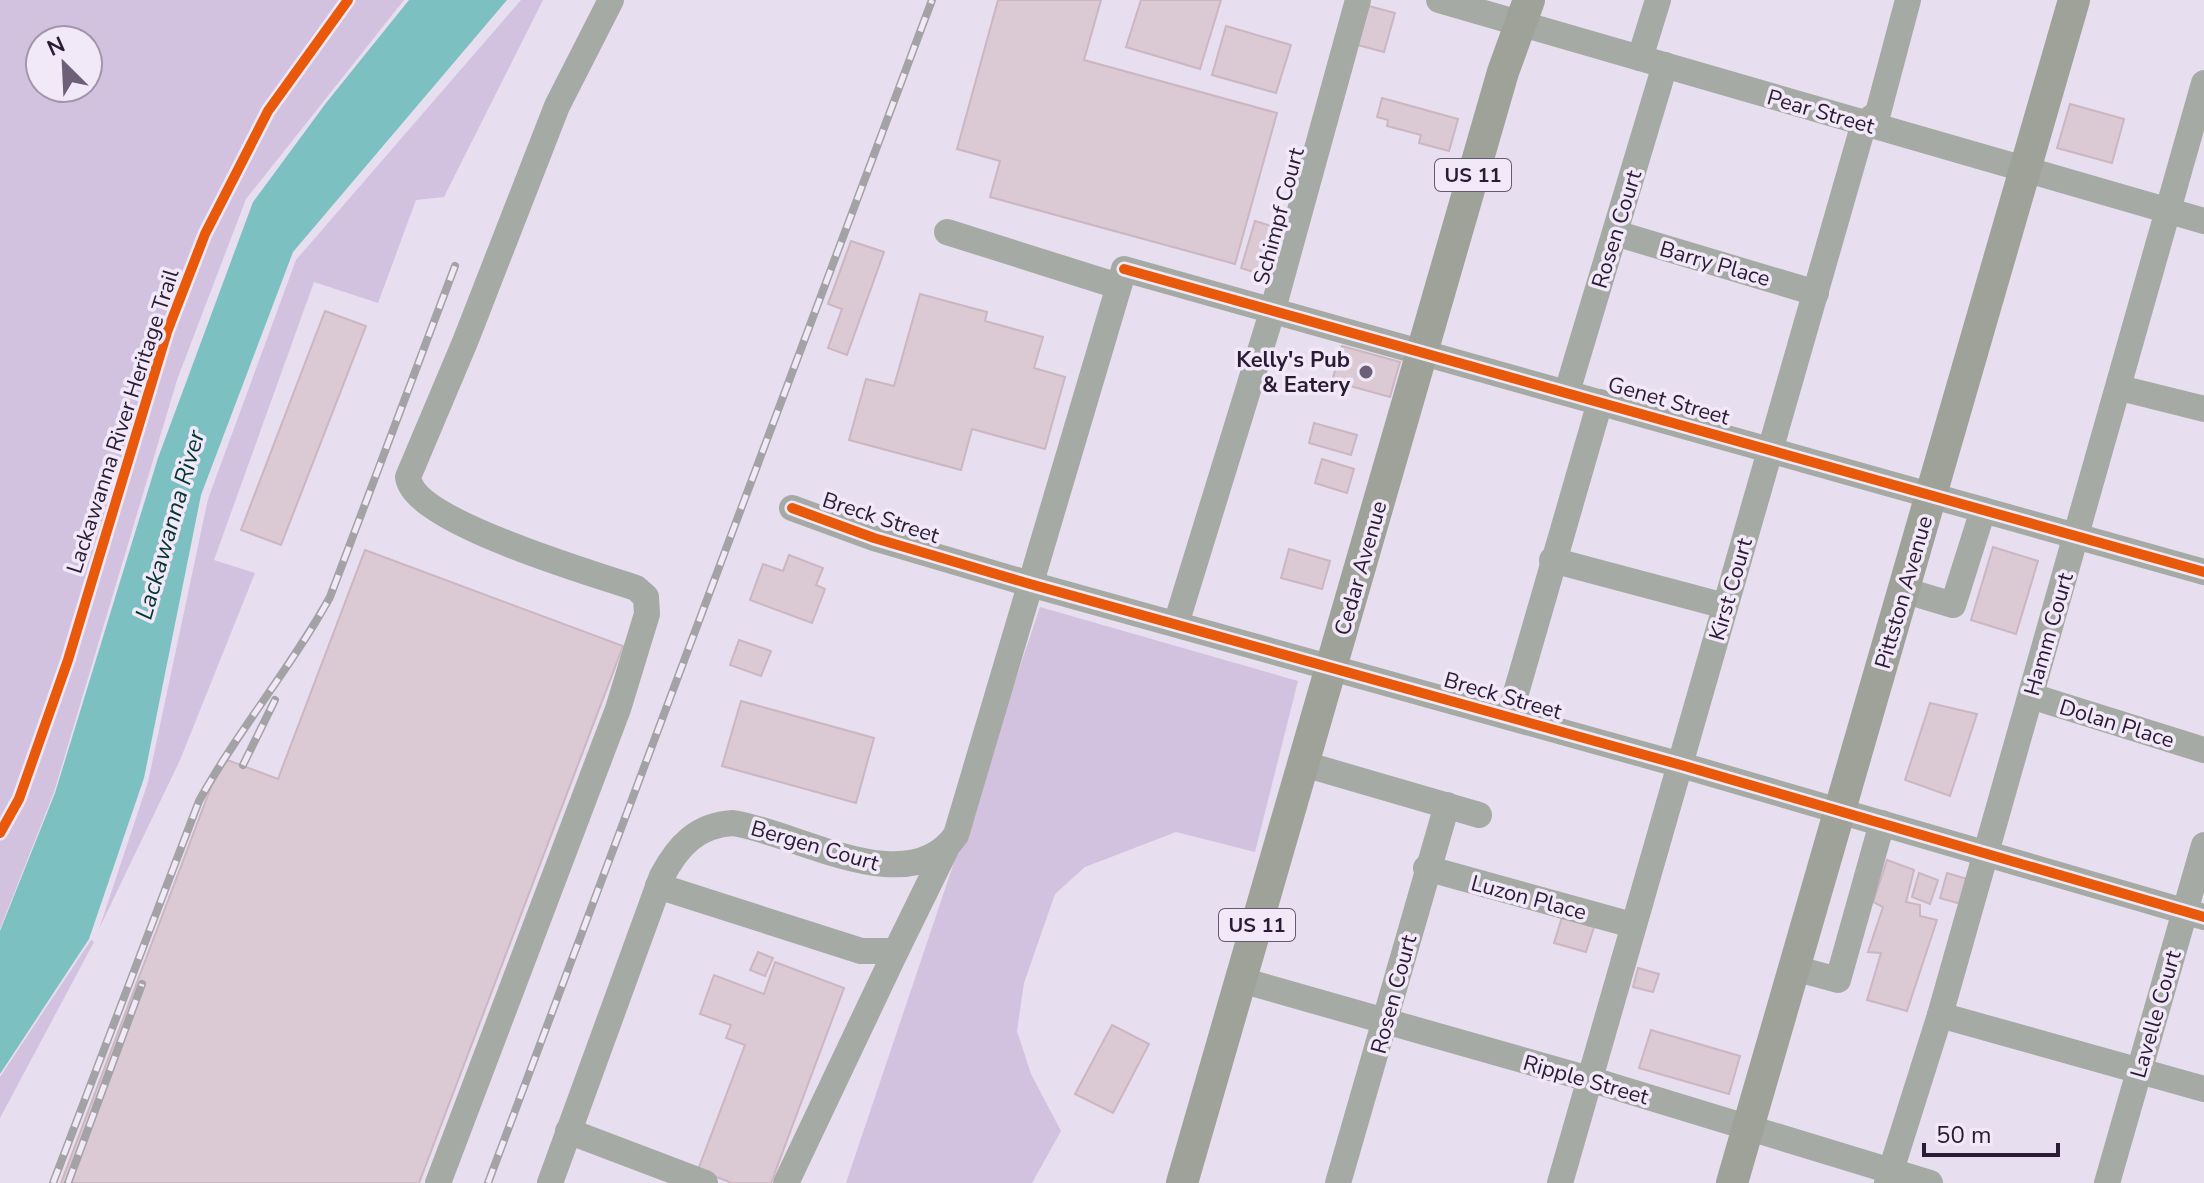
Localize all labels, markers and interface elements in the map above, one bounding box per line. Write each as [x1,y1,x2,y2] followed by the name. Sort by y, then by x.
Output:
[24,24,104,104] north arrow
[43,30,70,64] text: N
[1764,82,1878,142] street label: Pear Street
[1246,144,1312,288] street label: Schimpf Court
[1435,159,1511,191] road number: US 11
[1585,166,1649,292] street label: Rosen Court
[1656,234,1774,294] street label: Barry Place
[60,266,184,576] street label: Lackawanna River Heritage Trail
[1236,345,1350,400] place label: Kelly's Pub & Eatery
[1357,363,1375,381] marker: Kelly's Pub & Eatery
[1604,369,1733,433] street label: Genet Street
[129,427,211,623] water label: Lackawanna River
[818,485,943,551] street label: Breck Street
[1327,498,1394,639] street label: Cedar Avenue
[1868,512,1940,672] street label: Pittston Avenue
[1702,534,1760,644] street label: Kirst Court
[2017,569,2081,699] street label: Hamm Court
[1440,665,1565,727] street label: Breck Street
[2056,692,2178,756] street label: Dolan Place
[747,813,883,879] street label: Bergen Court
[1468,868,1590,928] street label: Luzon Place
[1219,909,1295,941] road number: US 11
[1364,931,1424,1057] street label: Rosen Court
[2123,947,2189,1082] street label: Lavelle Court
[1519,1048,1652,1112] street label: Ripple Street
[1924,1107,2058,1157] scale bar
[1936,1119,1992,1151] text: 50 m

